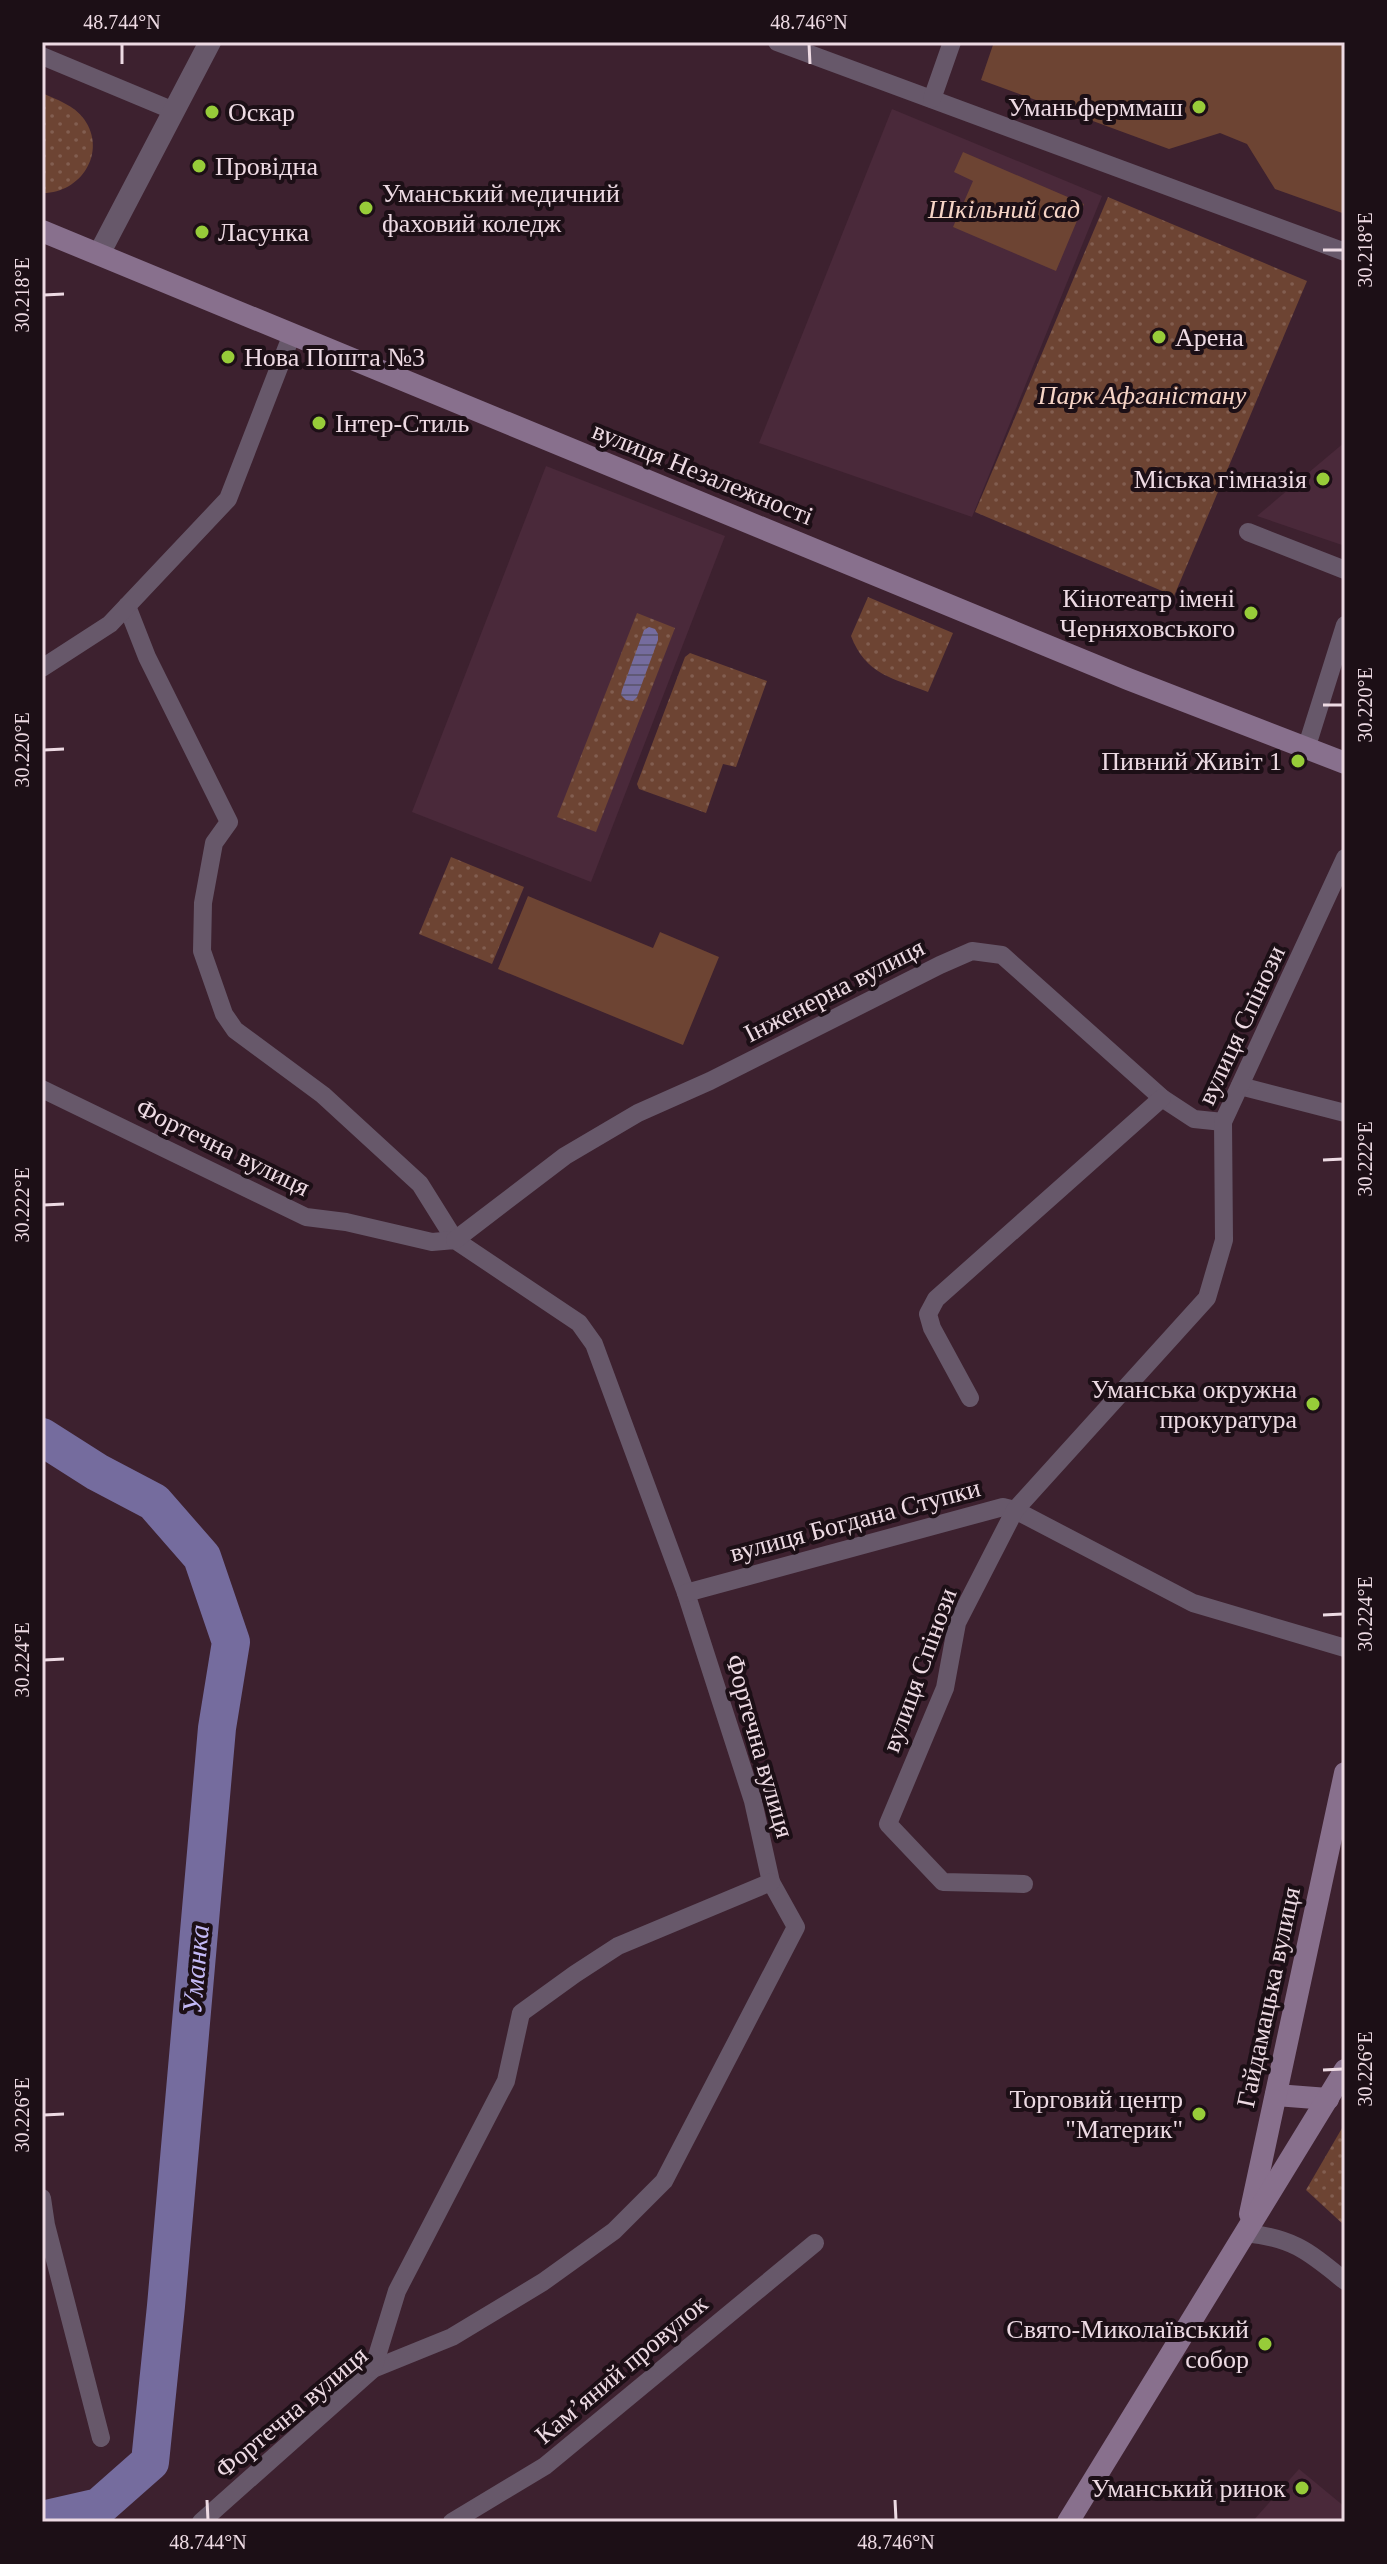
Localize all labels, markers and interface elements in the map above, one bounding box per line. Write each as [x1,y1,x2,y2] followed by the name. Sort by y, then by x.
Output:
[83,11,161,33] text: 48.744°N
[770,11,848,33] text: 48.746°N
[1008,93,1183,122] place label: Уманьферммаш
[228,98,295,127] place label: Оскар
[1190,98,1208,116] marker: Уманьферммаш
[203,103,221,121] marker: Оскар
[215,152,318,181] place label: Провідна
[190,157,208,175] marker: Провідна
[382,179,620,238] place label: Уманський медичний фаховий коледж
[927,195,1080,224] park label: Шкільний сад
[357,199,375,217] marker: Уманський медичний фаховий коледж
[1354,212,1376,288] text: 30.218°E
[218,218,310,247] place label: Ласунка
[193,223,211,241] marker: Ласунка
[11,257,33,333] text: 30.218°E
[1175,323,1244,352] place label: Арена
[1150,328,1168,346] marker: Арена
[244,343,425,372] place label: Нова Пошта №3
[219,348,237,366] marker: Нова Пошта №3
[1037,381,1247,410] park label: Парк Афганістану
[335,409,469,438] place label: Інтер-Стиль
[310,414,328,432] marker: Інтер-Стиль
[588,416,817,531] street label: вулиця Незалежності
[1134,465,1307,494] place label: Міська гімназія
[1314,470,1332,488] marker: Міська гімназія
[1060,584,1235,643] place label: Кінотеатр імені Черняховського
[1242,604,1260,622] marker: Кінотеатр імені Черняховського
[1354,667,1376,743] text: 30.220°E
[11,712,33,788] text: 30.220°E
[1101,747,1282,776] place label: Пивний Живіт 1
[1289,752,1307,770] marker: Пивний Живіт 1
[739,933,929,1048] street label: Інженерна вулиця
[1192,941,1291,1109] street label: вулиця Спінози
[131,1093,314,1202] street label: Фортечна вулиця
[1354,1121,1376,1197] text: 30.222°E
[11,1167,33,1243] text: 30.222°E
[1091,1375,1297,1434] place label: Уманська окружна прокуратура
[1304,1395,1322,1413] marker: Уманська окружна прокуратура
[727,1473,984,1568] street label: вулиця Богдана Ступки
[1354,1576,1376,1652] text: 30.224°E
[876,1584,963,1756] street label: вулиця Спінози
[11,1622,33,1698] text: 30.224°E
[719,1651,800,1841] street label: Фортечна вулиця
[1231,1884,1306,2110] street label: Гайдамацька вулиця
[176,1923,215,2015] water label: Уманка
[1354,2031,1376,2107] text: 30.226°E
[11,2077,33,2153] text: 30.226°E
[1009,2085,1183,2144] place label: Торговий центр "Материк"
[1190,2105,1208,2123] marker: Торговий центр "Материк"
[529,2289,714,2450] street label: Камʼяний провулок
[1006,2315,1249,2374] place label: Свято-Миколаївський собор
[1256,2335,1274,2353] marker: Свято-Миколаївський собор
[209,2340,373,2484] street label: Фортечна вулиця
[1091,2474,1286,2503] place label: Уманський ринок
[1293,2479,1311,2497] marker: Уманський ринок
[169,2531,247,2553] text: 48.744°N
[857,2531,935,2553] text: 48.746°N

